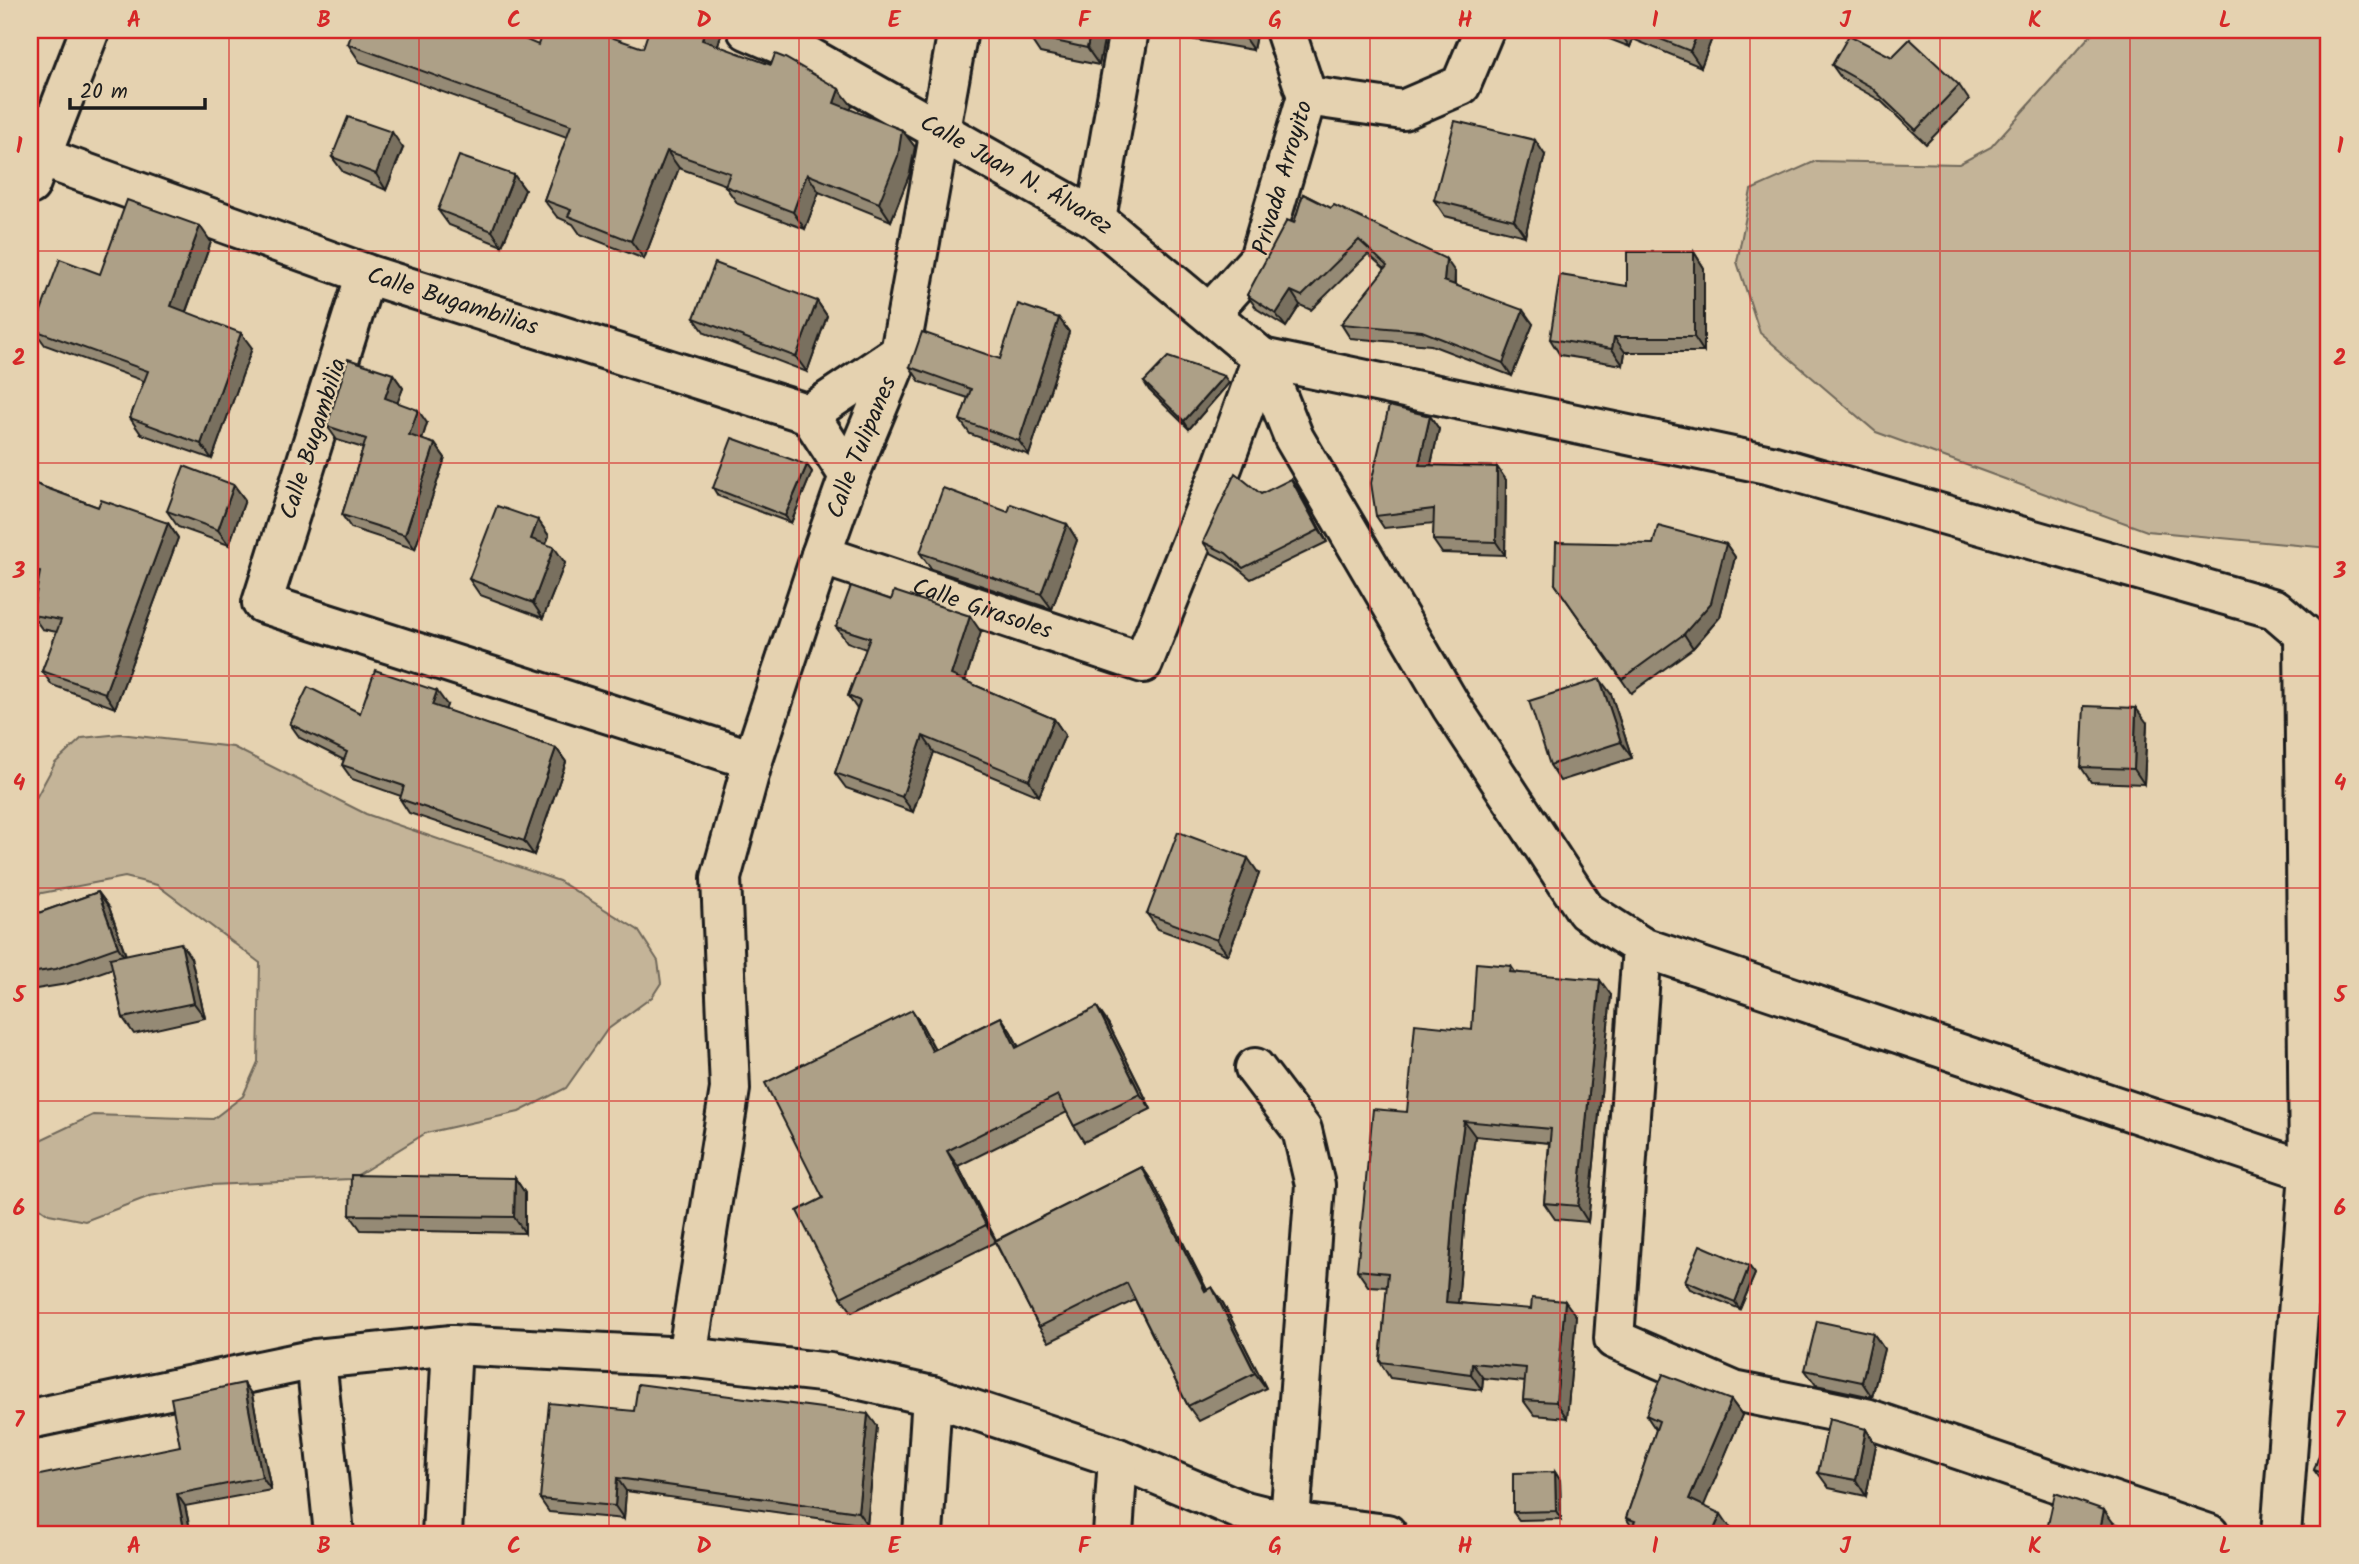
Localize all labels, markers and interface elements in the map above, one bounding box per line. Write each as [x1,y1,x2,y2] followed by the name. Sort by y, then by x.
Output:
[127,3,141,39] text: A
[317,3,331,39] text: B
[507,3,521,39] text: C
[696,3,712,39] text: D
[888,3,902,39] text: E
[1078,3,1092,39] text: F
[1268,3,1282,39] text: G
[1458,3,1473,39] text: H
[1651,3,1659,39] text: I
[1839,3,1851,39] text: J
[2028,3,2042,39] text: K
[2219,3,2231,39] text: L
[70,66,205,110] scale bar
[80,76,128,109] text: 20 m
[1242,96,1324,260] street label: Privada Arroyito
[912,104,1122,245] street label: Calle Juan N. Álvarez
[16,129,23,165] text: 1
[2337,129,2344,165] text: 1
[362,256,543,347] street label: Calle Bugambilias
[12,341,26,377] text: 2
[2333,341,2347,377] text: 2
[270,353,358,525] street label: Calle Bugambilia
[816,370,908,524] street label: Calle Tulipanes
[12,554,26,590] text: 3
[2333,554,2347,590] text: 3
[907,567,1057,651] street label: Calle Girasoles
[13,766,26,802] text: 4
[2334,766,2347,802] text: 4
[12,978,27,1014] text: 5
[2333,978,2348,1014] text: 5
[13,1191,25,1227] text: 6
[2334,1191,2346,1227] text: 6
[14,1403,26,1439] text: 7
[2335,1403,2347,1439] text: 7
[127,1529,141,1564] text: A
[317,1529,331,1564] text: B
[507,1529,521,1564] text: C
[696,1529,712,1564] text: D
[888,1529,902,1564] text: E
[1078,1529,1092,1564] text: F
[1268,1529,1282,1564] text: G
[1458,1529,1473,1564] text: H
[1651,1529,1659,1564] text: I
[1839,1529,1851,1564] text: J
[2028,1529,2042,1564] text: K
[2219,1529,2231,1564] text: L

